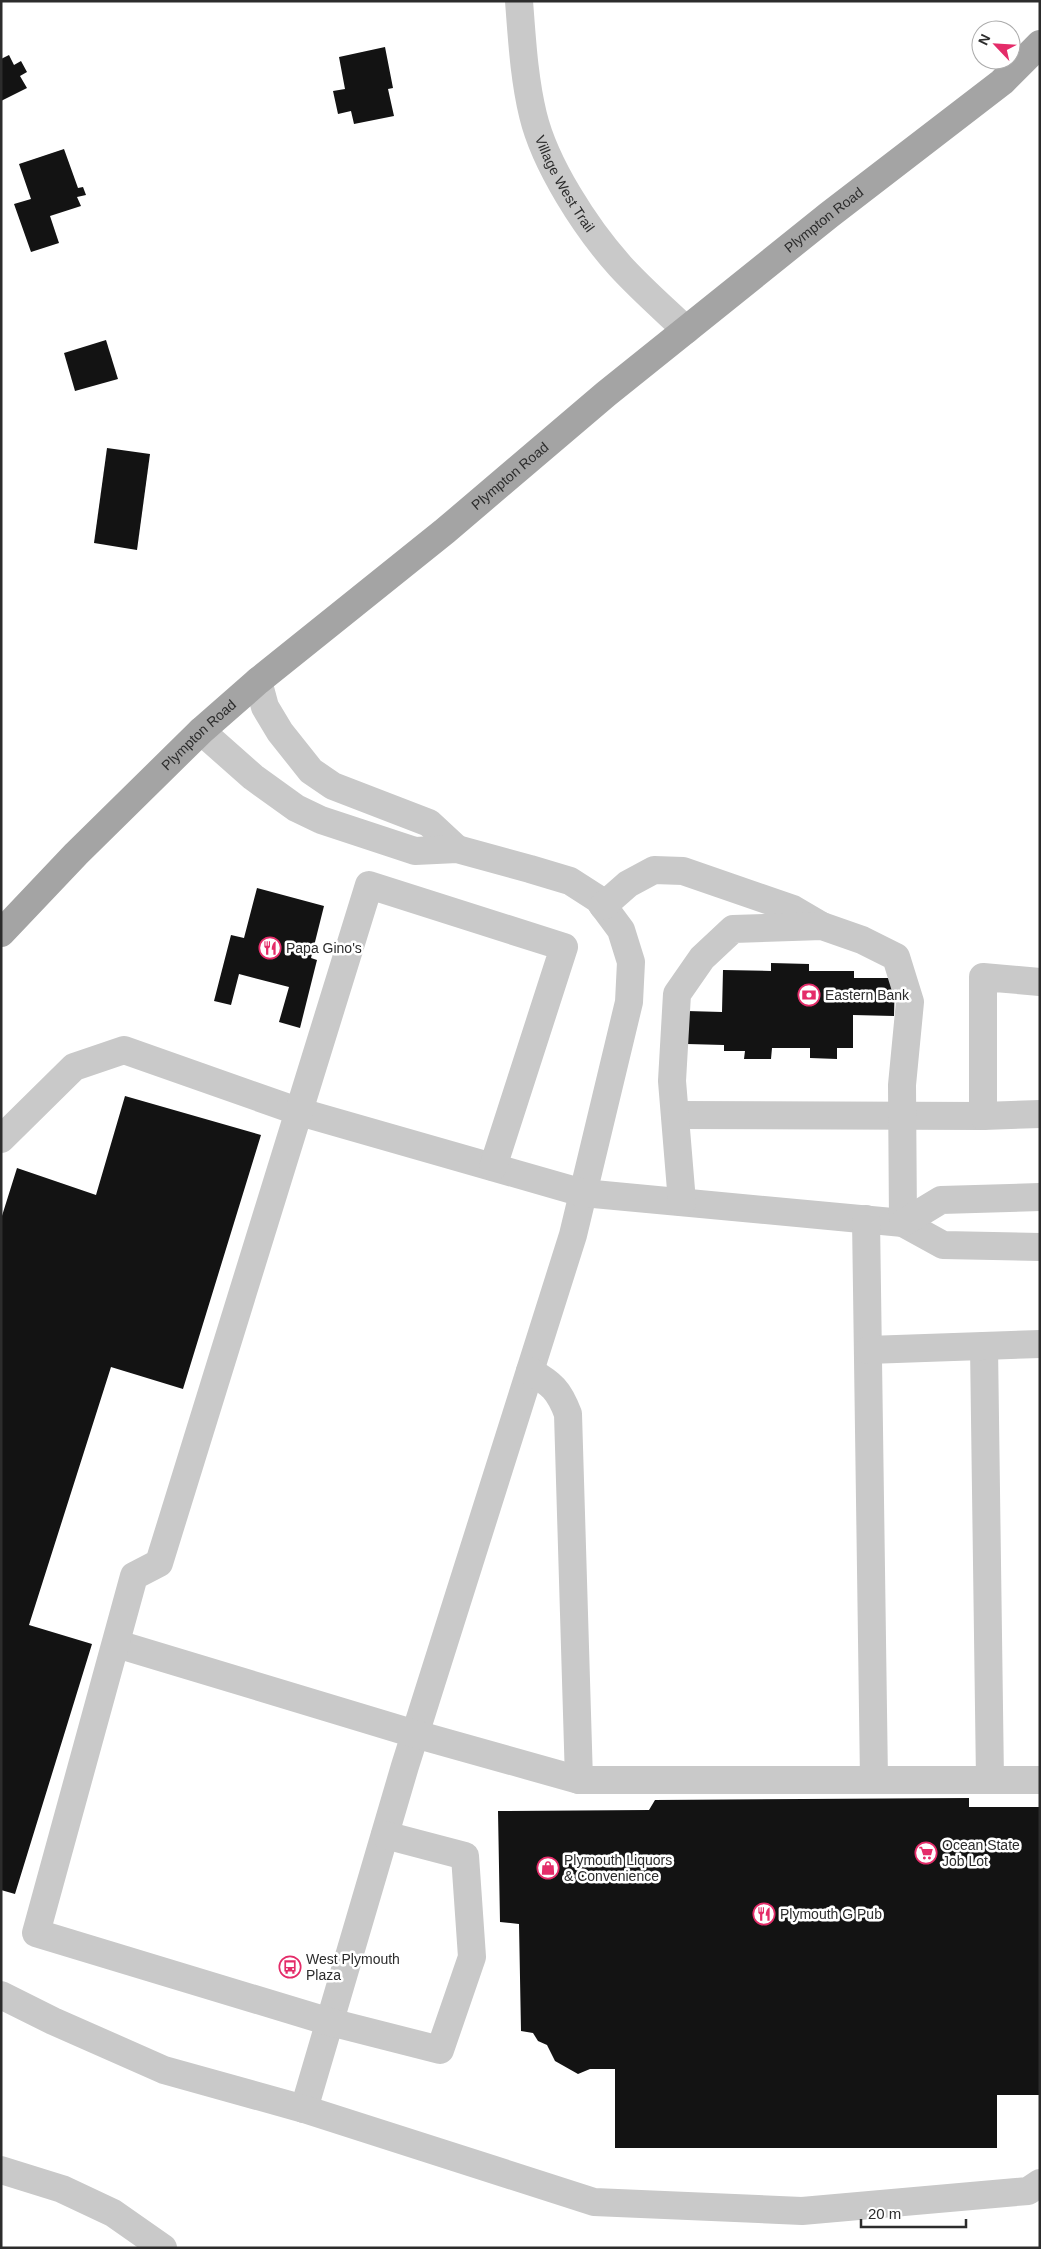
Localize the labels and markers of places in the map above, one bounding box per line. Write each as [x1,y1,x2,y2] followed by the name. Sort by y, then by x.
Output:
[258,936,282,960] restaurant icon: Papa Gino's
[286,940,362,956] place label: Papa Gino's
[797,983,821,1007] bank icon: Eastern Bank
[825,987,910,1003] place label: Eastern Bank
[942,1837,1020,1869] place label: Ocean State Job Lot
[914,1841,938,1865] supermarket icon: Ocean State Job Lot
[564,1852,672,1884] place label: Plymouth Liquors & Convenience
[536,1856,560,1880] shop icon: Plymouth Liquors & Convenience
[752,1902,776,1926] restaurant icon: Plymouth G Pub
[780,1906,882,1922] place label: Plymouth G Pub
[306,1951,400,1983] place label: West Plymouth Plaza
[278,1955,302,1979] bus stop icon: West Plymouth Plaza

